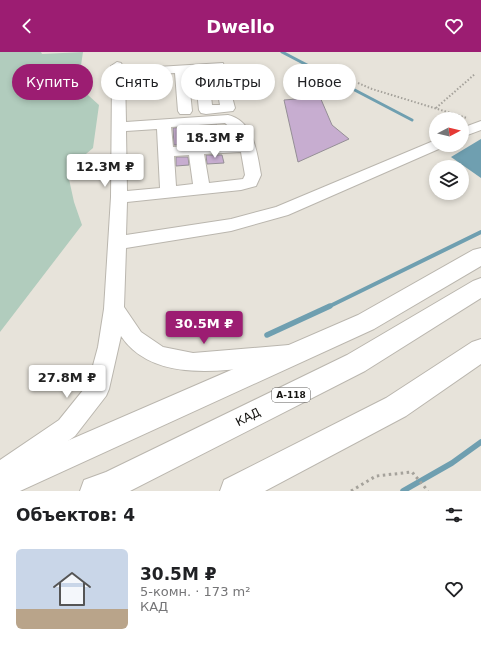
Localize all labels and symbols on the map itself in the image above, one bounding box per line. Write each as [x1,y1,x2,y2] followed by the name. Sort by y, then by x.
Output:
[429,112,469,152] north arrow
[178,125,252,159] pin: 18.3M ₽
[68,154,142,188] pin: 12.3M ₽
[167,311,241,345] pin: 30.5M ₽
[30,365,104,399] pin: 27.8M ₽
[272,388,310,402] road number: А-118
[233,405,263,429] street label: КАД

